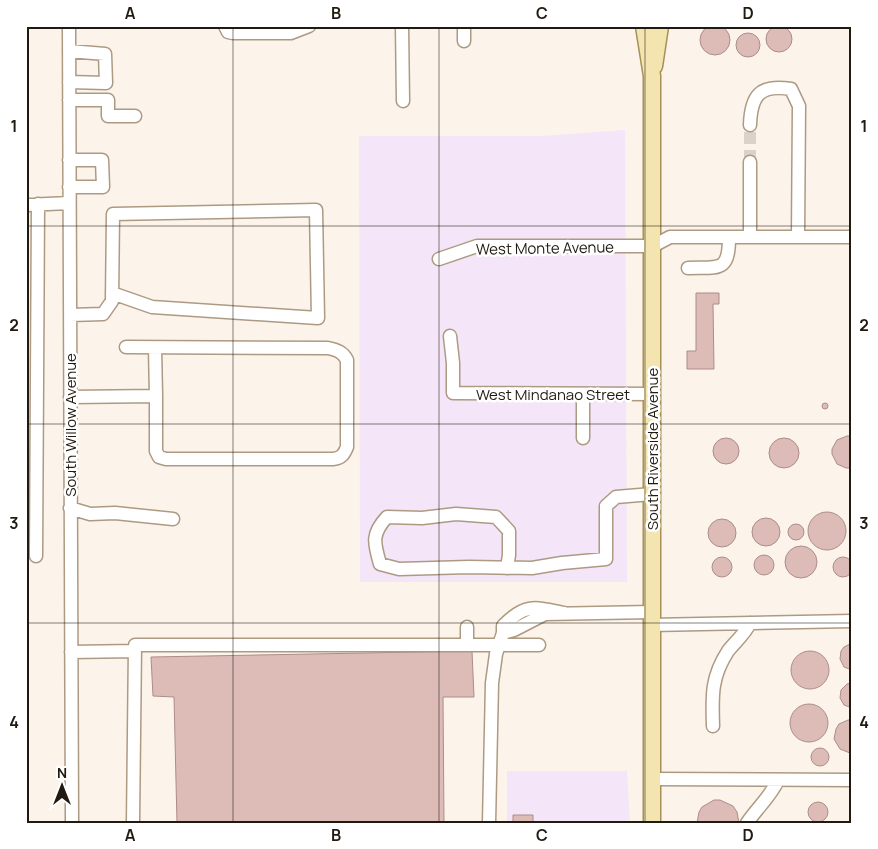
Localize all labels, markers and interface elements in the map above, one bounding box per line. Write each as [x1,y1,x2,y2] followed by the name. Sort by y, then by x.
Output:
[125,2,136,24] text: A
[331,2,341,24] text: B
[536,2,548,24] text: C
[742,2,754,24] text: D
[10,115,18,137] text: 1
[860,115,868,137] text: 1
[476,236,614,260] street label: West Monte Avenue
[9,314,19,336] text: 2
[859,314,869,336] text: 2
[60,353,81,497] street label: South Willow Avenue
[642,368,663,530] street label: South Riverside Avenue
[476,384,630,405] street label: West Mindanao Street
[9,512,19,534] text: 3
[859,512,869,534] text: 3
[9,711,19,733] text: 4
[859,711,869,733] text: 4
[38,762,88,812] north arrow
[57,763,67,782] text: N
[125,824,136,846] text: A
[331,824,341,846] text: B
[536,824,548,846] text: C
[742,824,754,846] text: D

